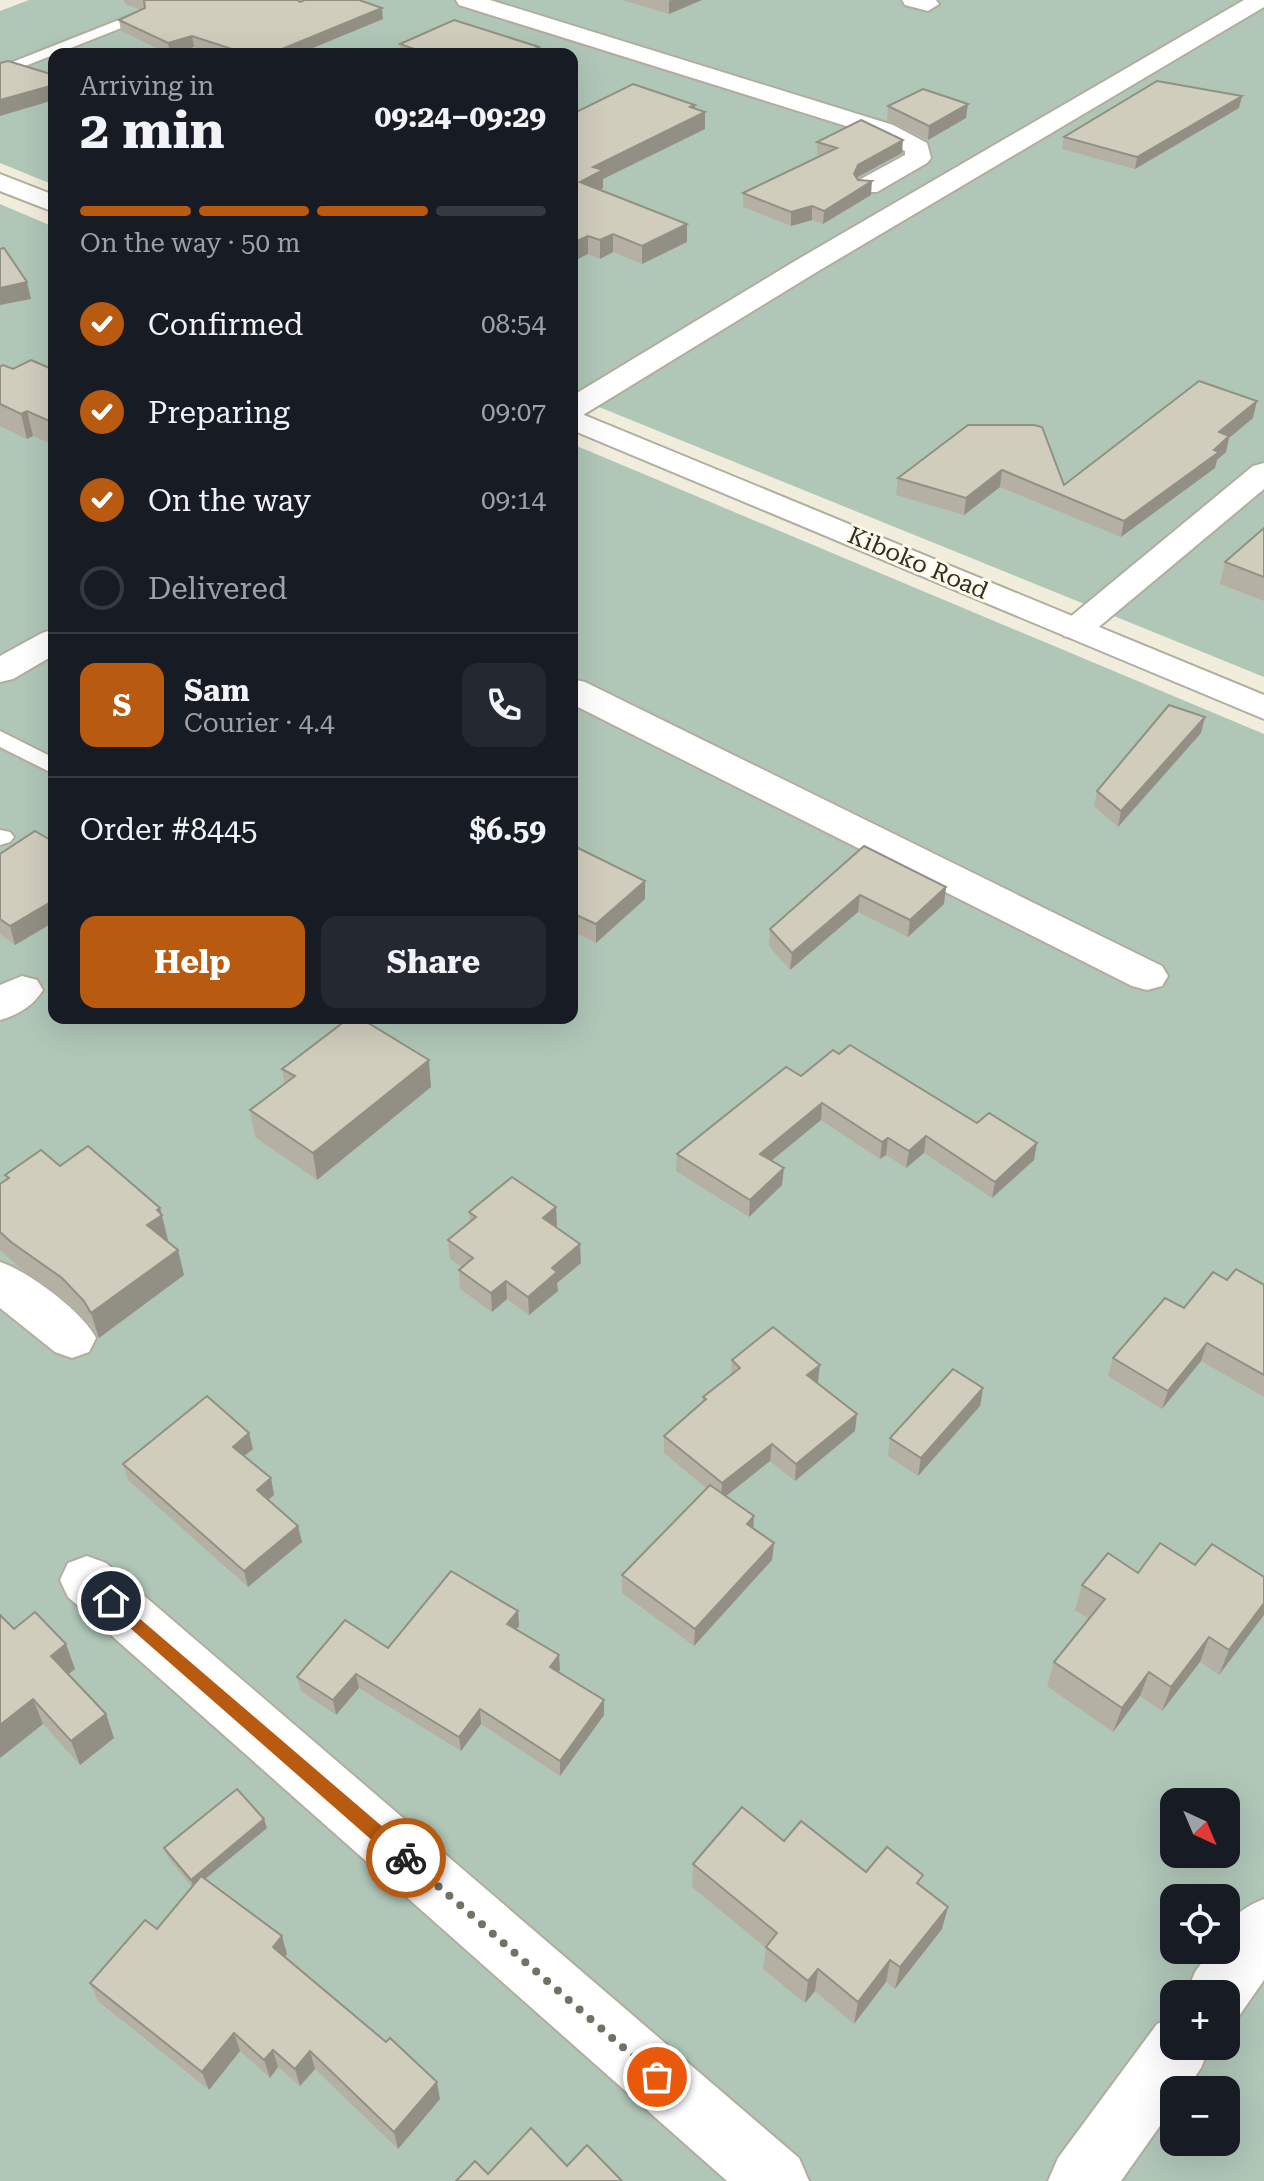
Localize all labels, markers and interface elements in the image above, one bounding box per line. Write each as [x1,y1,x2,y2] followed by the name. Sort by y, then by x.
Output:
[80,71,214,101] text: Arriving in
[374,99,546,134] text: 09:24–09:29
[80,100,225,161] text: 2 min
[80,228,300,258] text: On the way · 50 m
[80,302,124,346] icon: check
[148,307,303,342] text: Confirmed
[481,309,546,339] text: 08:54
[80,390,124,434] icon: check
[148,395,290,430] text: Preparing
[481,397,546,427] text: 09:07
[80,478,124,522] icon: check
[148,483,311,518] text: On the way
[481,485,546,515] text: 09:14
[844,521,992,605] street label: Kiboko Road
[148,571,287,606] text: Delivered
[462,663,546,747] button: phone
[184,673,250,708] text: Sam
[113,688,131,723] text: S
[184,708,334,738] text: Courier · 4.4
[80,812,258,847] text: Order #8445
[469,812,546,847] text: $6.59
[80,916,305,1008] button: Help
[321,916,546,1008] button: Share
[77,1567,145,1635] pin
[89,1579,133,1623] icon: home
[1160,1788,1240,1868] north arrow
[1160,1788,1240,2156] map controls
[366,1818,446,1898] courier
[384,1836,428,1880] icon: bike
[1160,1884,1240,1964] button: locate
[1160,1980,1240,2060] button: +
[623,2043,691,2111] pin
[635,2055,679,2099] icon: bag
[1160,2076,1240,2156] button: −

